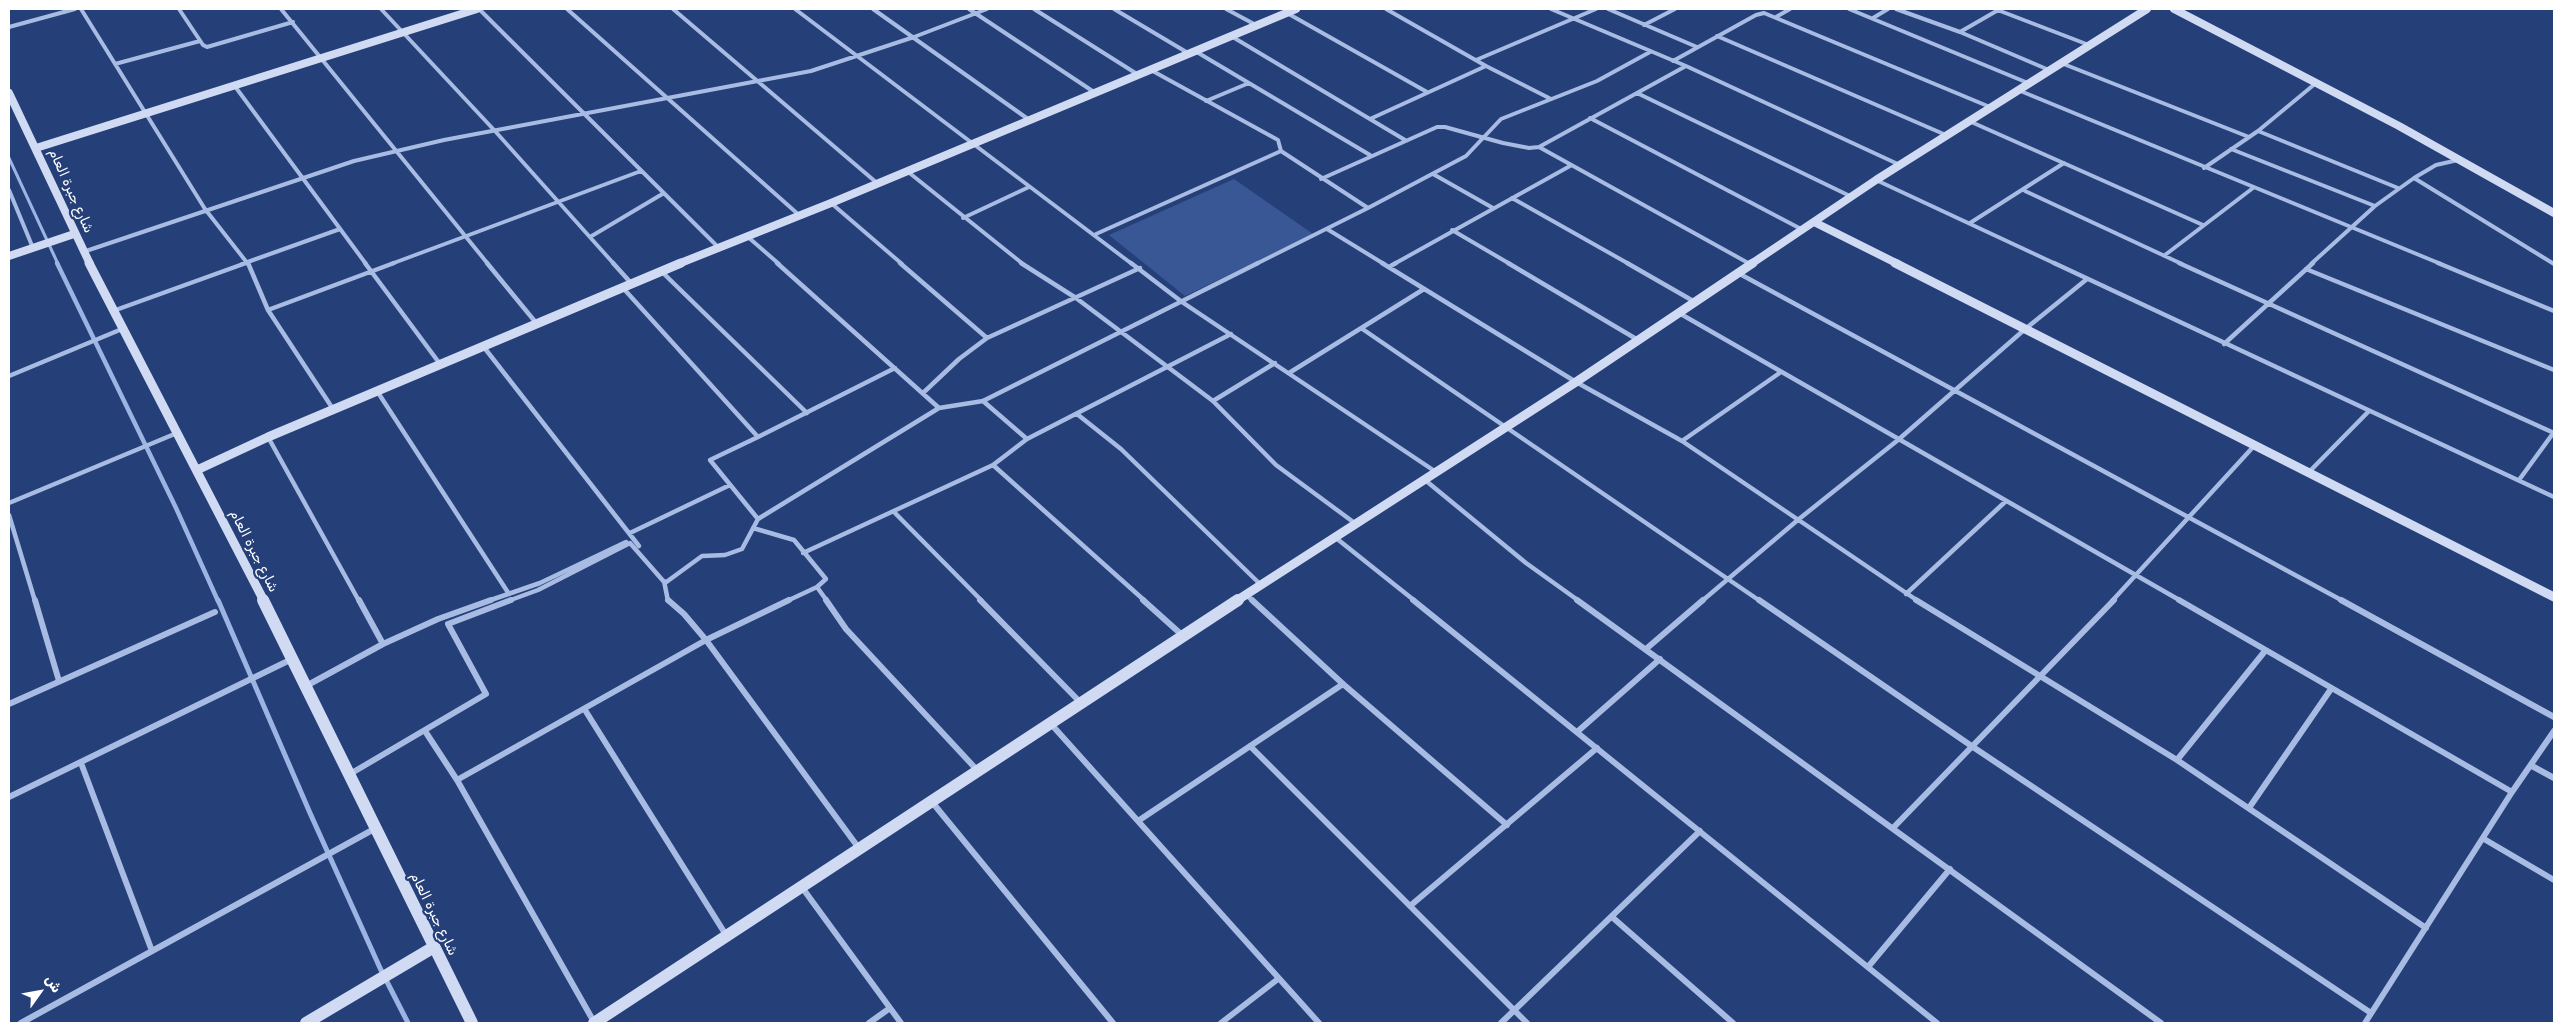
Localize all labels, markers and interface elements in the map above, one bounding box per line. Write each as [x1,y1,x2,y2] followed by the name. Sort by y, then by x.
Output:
[45,146,97,236] street label: شارع جبرة العام
[226,507,282,595] street label: شارع جبرة العام
[407,870,461,958] street label: شارع جبرة العام
[15,967,65,1017] north arrow
[41,972,65,996] text: ش

